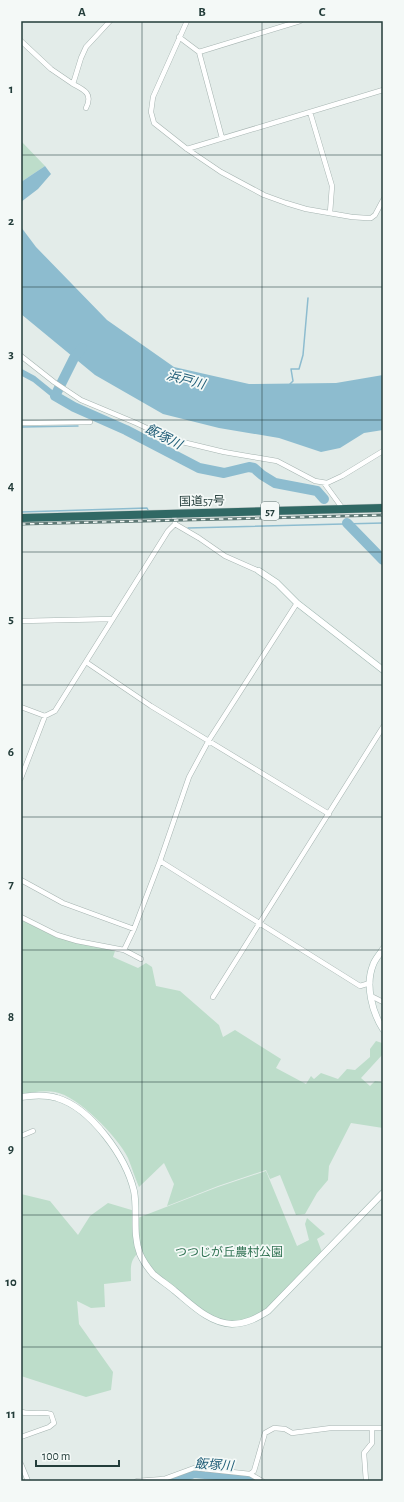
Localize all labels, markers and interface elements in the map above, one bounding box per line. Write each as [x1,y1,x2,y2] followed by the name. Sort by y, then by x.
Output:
[78,6,86,19] text: A
[198,6,206,19] text: B
[319,6,326,19] text: C
[9,83,13,96] text: 1
[8,215,14,228] text: 2
[8,348,14,361] text: 3
[165,368,208,392] water label: 浜戸川
[143,422,186,453] water label: 飯塚川
[8,480,15,493] text: 4
[179,494,225,507] street label: 国道57号
[261,502,279,520] road number: 57
[8,613,14,626] text: 5
[8,746,14,759] text: 6
[8,878,14,891] text: 7
[8,1011,14,1024] text: 8
[8,1143,14,1156] text: 9
[175,1245,283,1258] park label: つつじが丘農村公園
[5,1276,17,1289] text: 10
[6,1408,16,1421] text: 11
[36,1442,119,1468] scale bar
[42,1450,70,1462] text: 100 m
[194,1457,236,1473] water label: 飯塚川

